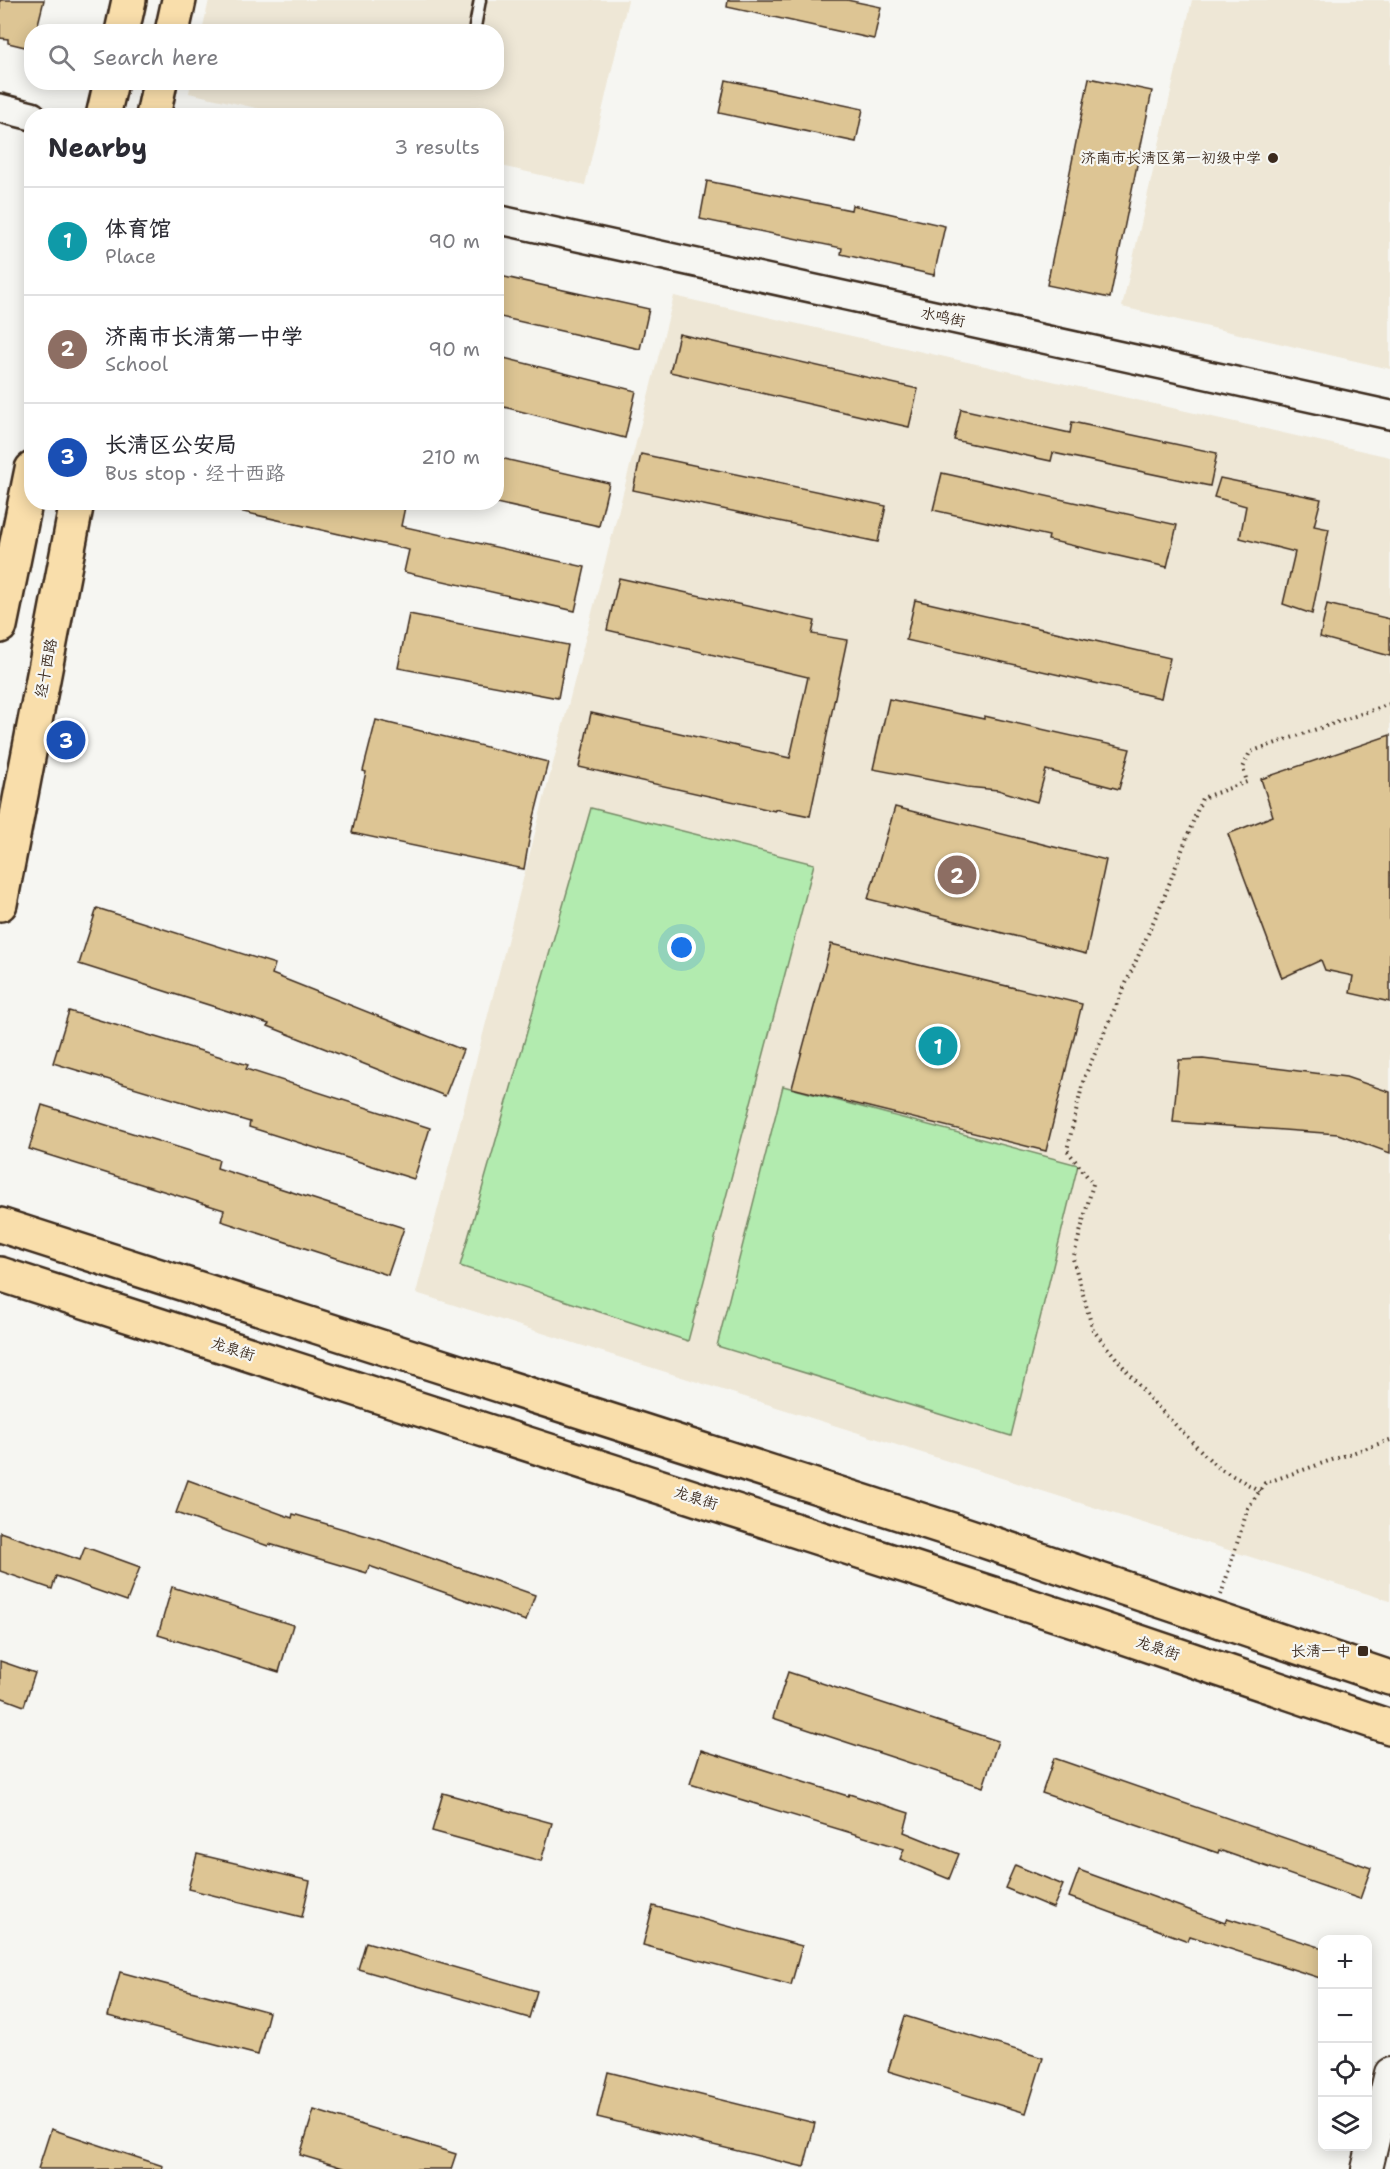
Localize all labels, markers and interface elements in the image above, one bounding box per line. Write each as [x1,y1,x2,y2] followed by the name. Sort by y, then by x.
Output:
[24,24,504,90] search box
[45,41,78,74] icon: search
[93,43,219,72] text: Search here
[48,130,147,165] text: Nearby
[394,134,480,160] text: 3 results
[1081,148,1261,168] place label: 济南市长清区第一初级中学
[1266,151,1280,165] marker: 济南市长清区第一初级中学
[105,214,171,243] text: 体育馆
[63,228,72,254] text: 1
[428,228,480,254] text: 90 m
[105,243,156,269] text: Place
[919,303,967,331] street label: 水鸣街
[105,322,303,351] text: 济南市长清第一中学
[61,336,75,362] text: 2
[428,336,480,362] text: 90 m
[105,351,168,377] text: School
[105,430,237,459] text: 长清区公安局
[61,444,75,470] text: 3
[421,444,480,470] text: 210 m
[105,460,285,486] text: Bus stop · 经十西路
[30,637,62,699] street label: 经十西路
[46,718,86,762] pin: 3
[938,852,976,898] pin: 2
[667,933,696,962] your location
[918,1024,958,1068] pin: 1
[209,1333,257,1365] street label: 龙泉街
[672,1482,720,1514] street label: 龙泉街
[1133,1631,1183,1665] street label: 龙泉街
[1291,1641,1351,1661] place label: 长清一中
[1356,1644,1370,1658] marker: 长清一中
[1318,1935,1372,2151] map controls
[1318,1935,1372,1989] button: +
[1318,1989,1372,2043] button: −
[1318,2043,1372,2097] button: locate
[1318,2097,1372,2151] button: layers

